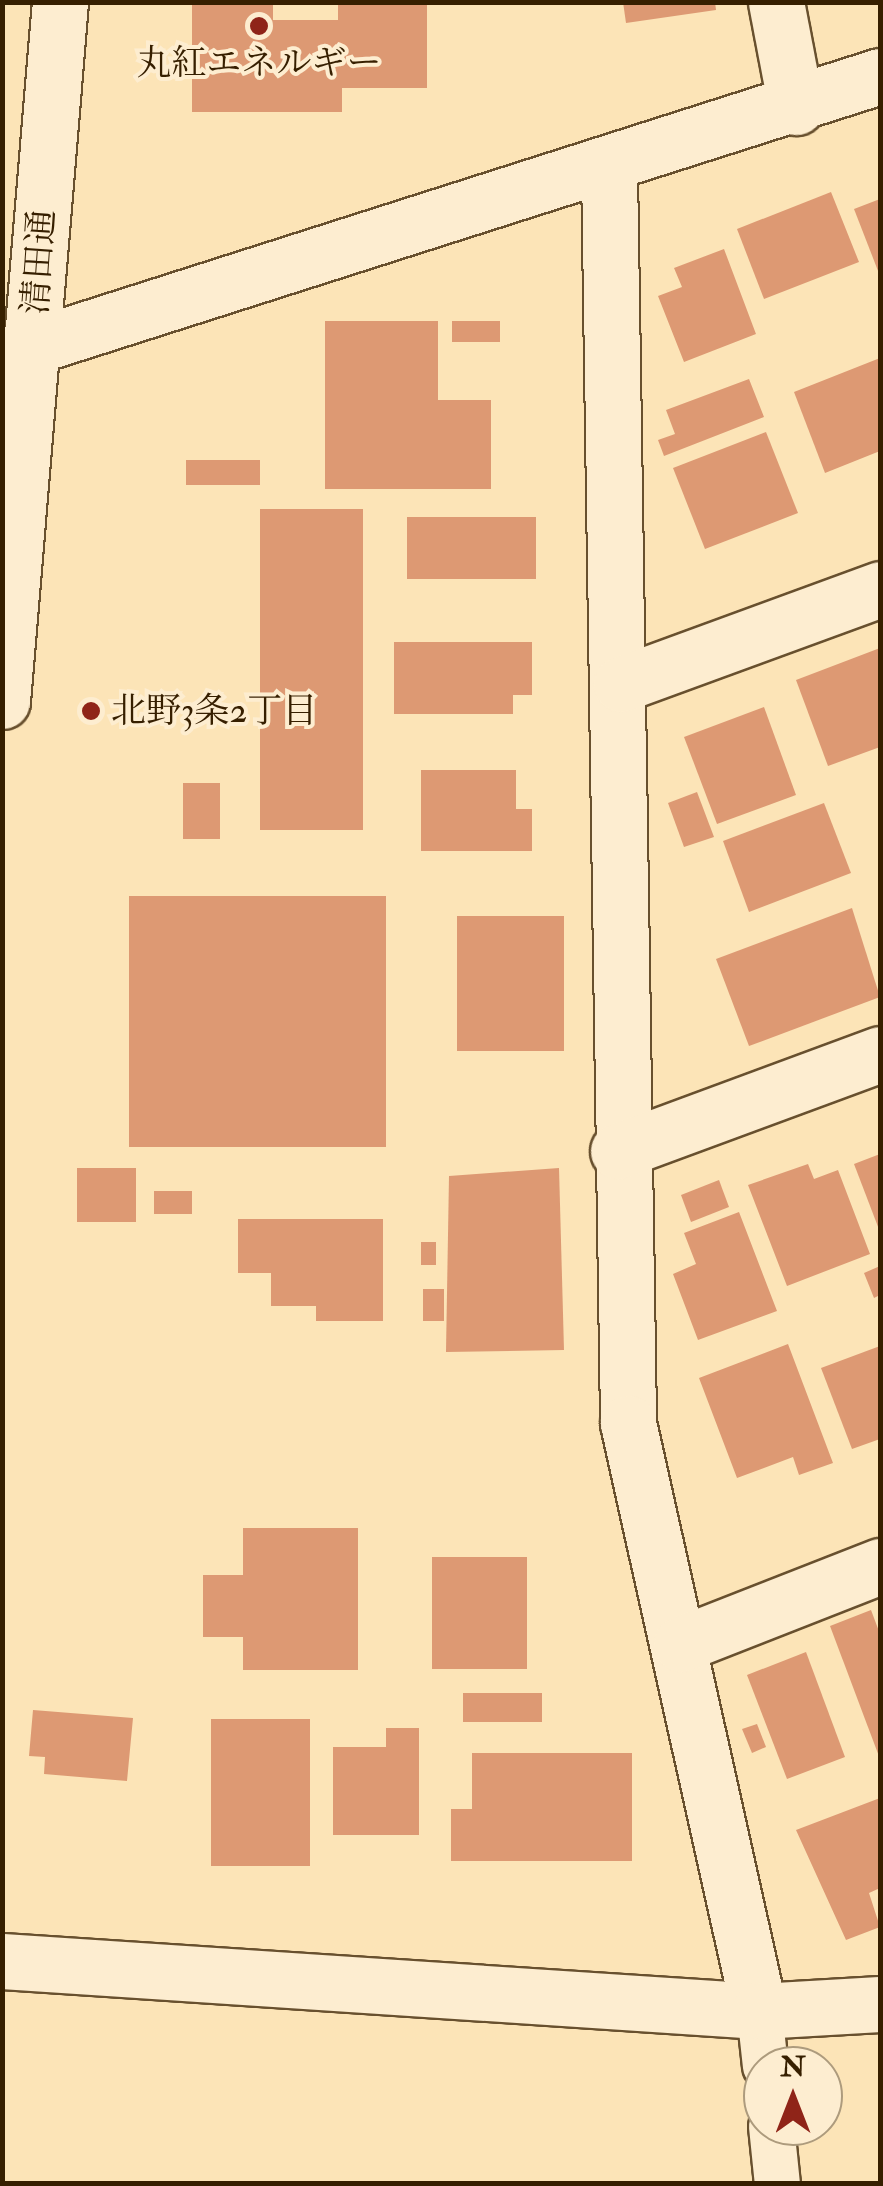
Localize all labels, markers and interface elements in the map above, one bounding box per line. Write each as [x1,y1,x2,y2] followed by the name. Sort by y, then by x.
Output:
[248,15,270,37] marker: 丸紅エネルギー
[137,42,381,84] place label: 丸紅エネルギー
[14,208,64,316] street label: 清田通
[111,690,317,732] place label: 北野3条2丁目
[80,700,102,722] marker: 北野3条2丁目
[743,2046,843,2146] north arrow
[780,2050,806,2085] text: N

